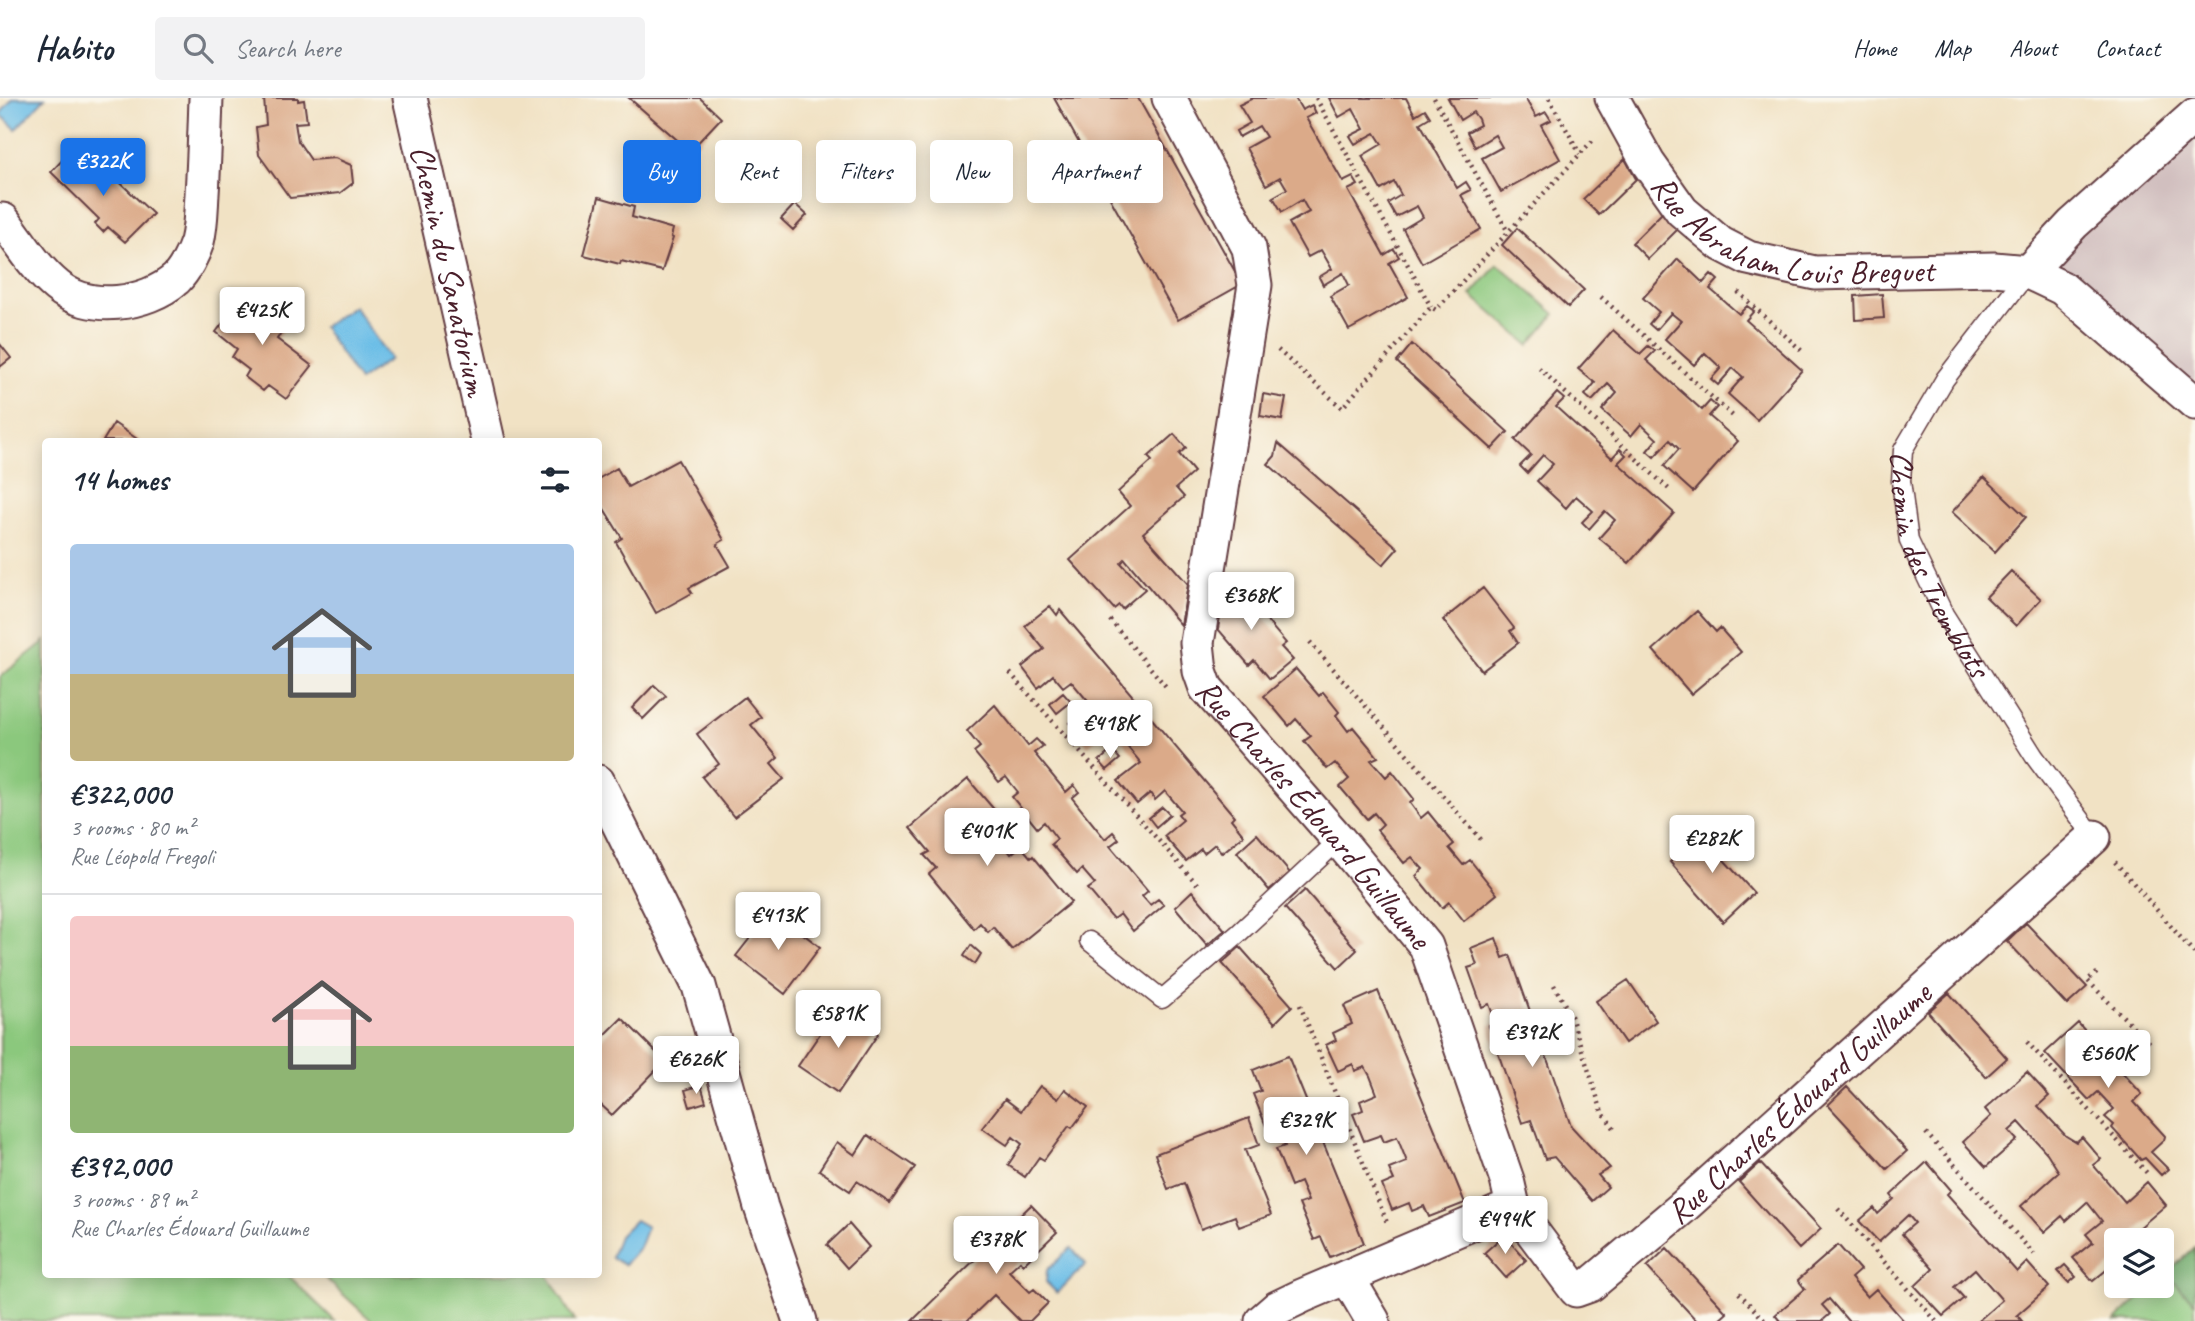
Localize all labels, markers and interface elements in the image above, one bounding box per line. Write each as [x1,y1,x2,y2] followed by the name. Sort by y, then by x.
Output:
[155,17,645,80] search box
[35,27,113,69] text: Habito
[179,29,217,67] icon: search
[235,32,341,65] text: Search here
[1853,33,1896,63] text: Home
[1934,33,1971,63] text: Map
[2009,33,2057,63] text: About
[2095,33,2160,63] text: Contact
[54,139,152,198] pin: €322K
[623,140,701,203] chip: Buy
[715,140,802,203] chip: Rent
[816,140,916,203] chip: Filters
[930,140,1013,203] chip: New
[1027,140,1163,203] chip: Apartment
[400,141,498,402] street label: Chemin du Sanatorium
[76,146,130,175] text: €322K
[1642,167,1937,294] street label: Rue Abraham Louis Breguet
[213,288,311,347] pin: €425K
[236,295,288,324] text: €425K
[1880,451,2002,688] street label: Chemin des Tremblots
[70,461,168,499] text: 14 homes
[536,461,574,499] icon: filters
[1202,573,1300,632] pin: €368K
[1224,580,1278,609] text: €368K
[259,590,385,716] icon: home
[1187,670,1442,959] street label: Rue Charles Édouard Guillaume
[1061,700,1159,760] pin: €418K
[1083,708,1137,737] text: €418K
[70,775,170,813] text: €322,000
[938,808,1036,868] pin: €401K
[70,813,194,842] text: 3 rooms · 80 m²
[960,816,1014,845] text: €401K
[1663,816,1761,875] pin: €282K
[1685,823,1739,852] text: €282K
[70,842,214,871] text: Rue Léopold Fregoli
[729,892,827,952] pin: €413K
[751,900,805,929] text: €413K
[259,962,385,1088] icon: home
[1658,971,1942,1233] street label: Rue Charles Édouard Guillaume
[789,990,887,1050] pin: €581K
[812,998,864,1027] text: €581K
[1483,1010,1581,1069] pin: €392K
[1506,1017,1558,1046] text: €392K
[2059,1030,2157,1090] pin: €560K
[647,1037,745,1096] pin: €626K
[2081,1038,2135,1067] text: €560K
[669,1044,723,1073] text: €626K
[1257,1098,1355,1157] pin: €329K
[1280,1105,1332,1134] text: €329K
[70,1147,170,1185] text: €392,000
[70,1185,194,1214] text: 3 rooms · 89 m²
[1456,1196,1554,1256] pin: €494K
[1479,1204,1531,1233] text: €494K
[70,1214,308,1243] text: Rue Charles Édouard Guillaume
[947,1216,1045,1276] pin: €378K
[970,1224,1023,1253] text: €378K
[2104,1228,2174,1298] map controls
[2104,1228,2174,1298] button: layers

